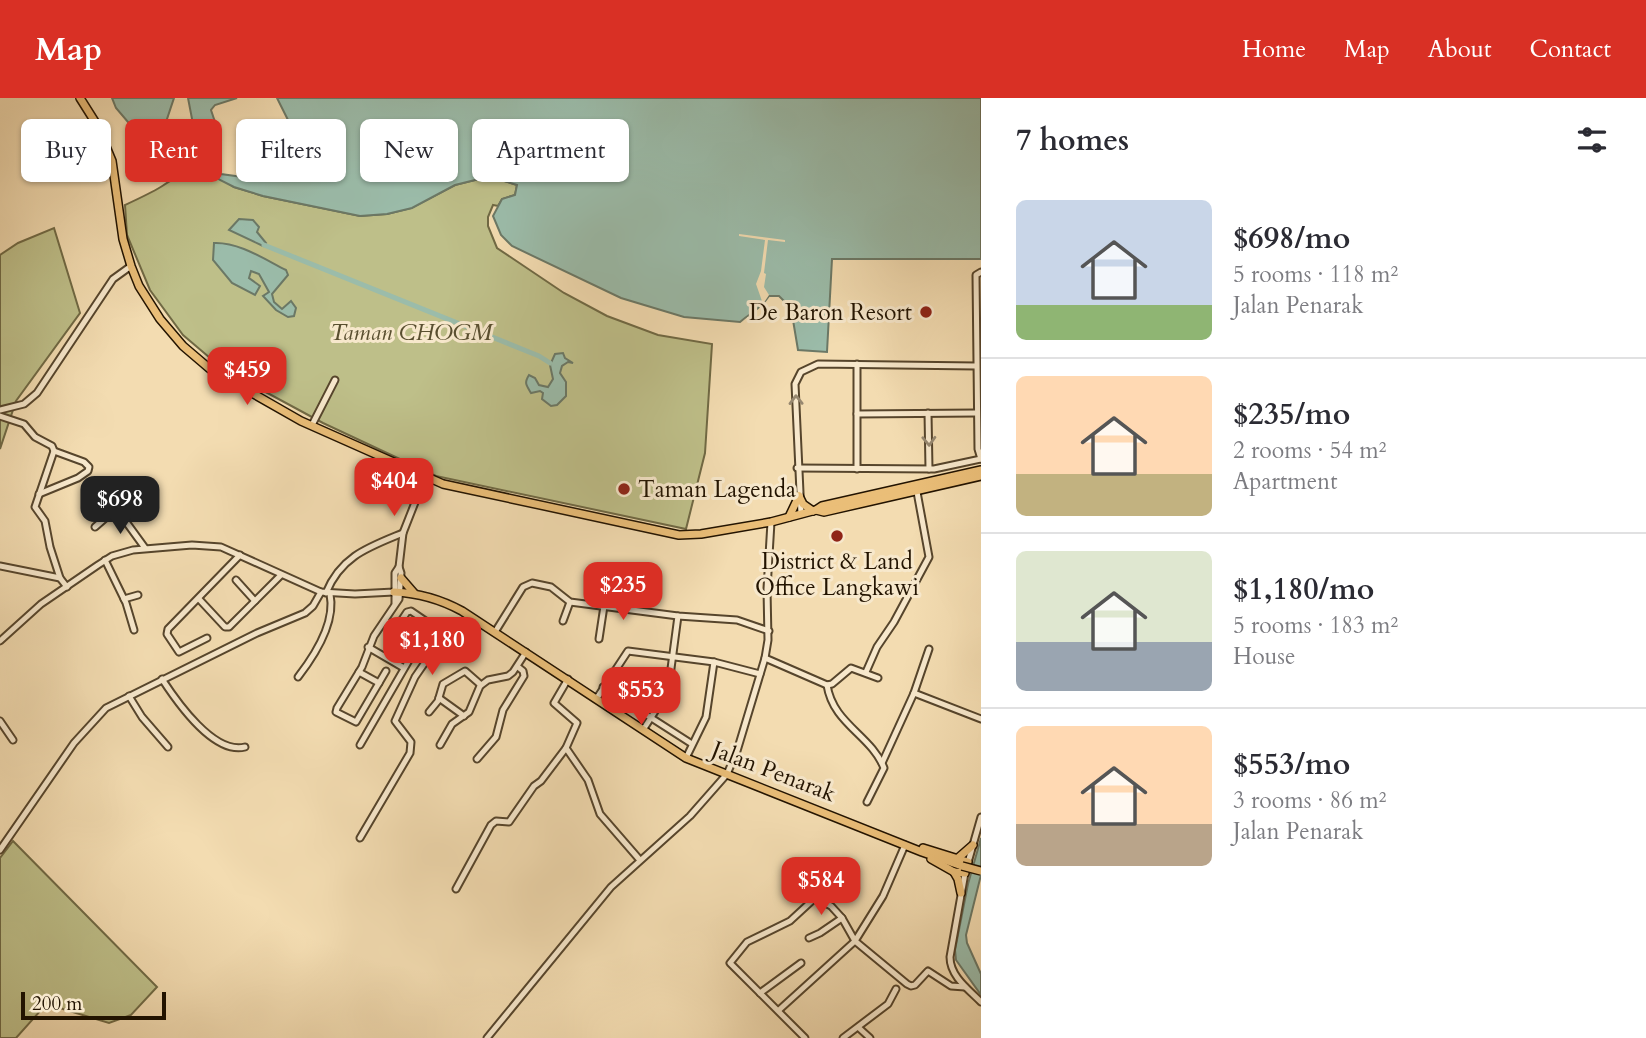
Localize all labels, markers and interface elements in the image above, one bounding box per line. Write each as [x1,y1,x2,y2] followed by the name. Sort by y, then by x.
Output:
[35,27,102,72] text: Map
[1242,33,1306,66] text: Home
[1344,33,1390,66] text: Map
[1428,33,1492,66] text: About
[1530,33,1611,66] text: Contact
[21,119,111,182] chip: Buy
[125,119,222,182] chip: Rent
[236,119,346,182] chip: Filters
[360,119,458,182] chip: New
[472,119,629,182] chip: Apartment
[1016,120,1129,161] text: 7 homes
[1573,121,1611,159] icon: filters
[1233,218,1350,259] text: $698/mo
[1072,228,1156,312] icon: home
[1233,259,1398,290] text: 5 rooms · 118 m²
[1233,290,1363,321] text: Jalan Penarak
[749,297,912,328] place label: De Baron Resort
[918,304,934,320] marker: De Baron Resort
[330,317,494,348] park label: Taman CHOGM
[206,348,288,407] pin: $459
[223,354,271,385] text: $459
[788,394,803,405] one-way arrow
[1233,394,1350,435] text: $235/mo
[1072,404,1156,488] icon: home
[1233,435,1386,466] text: 2 rooms · 54 m²
[921,436,936,447] one-way arrow
[353,458,435,518] pin: $404
[370,465,418,496] text: $404
[1233,466,1337,497] text: Apartment
[638,474,796,505] place label: Taman Lagenda
[79,476,161,536] pin: $698
[616,481,632,497] marker: Taman Lagenda
[96,483,144,514] text: $698
[829,528,845,544] marker: District & Land Office Langkawi
[755,546,919,603] place label: District & Land Office Langkawi
[582,562,664,622] pin: $235
[599,569,647,600] text: $235
[1233,569,1374,610] text: $1,180/mo
[1072,579,1156,663] icon: home
[1233,610,1398,641] text: 5 rooms · 183 m²
[375,618,489,677] pin: $1,180
[399,624,465,655] text: $1,180
[1233,641,1295,672] text: House
[600,668,682,727] pin: $553
[617,674,665,705] text: $553
[705,733,841,810] street label: Jalan Penarak
[1233,744,1350,785] text: $553/mo
[1072,754,1156,838] icon: home
[1233,785,1386,816] text: 3 rooms · 86 m²
[1233,816,1363,847] text: Jalan Penarak
[780,858,862,917] pin: $584
[797,864,845,895] text: $584
[21,989,166,1021] scale bar
[32,991,82,1017] text: 200 m

